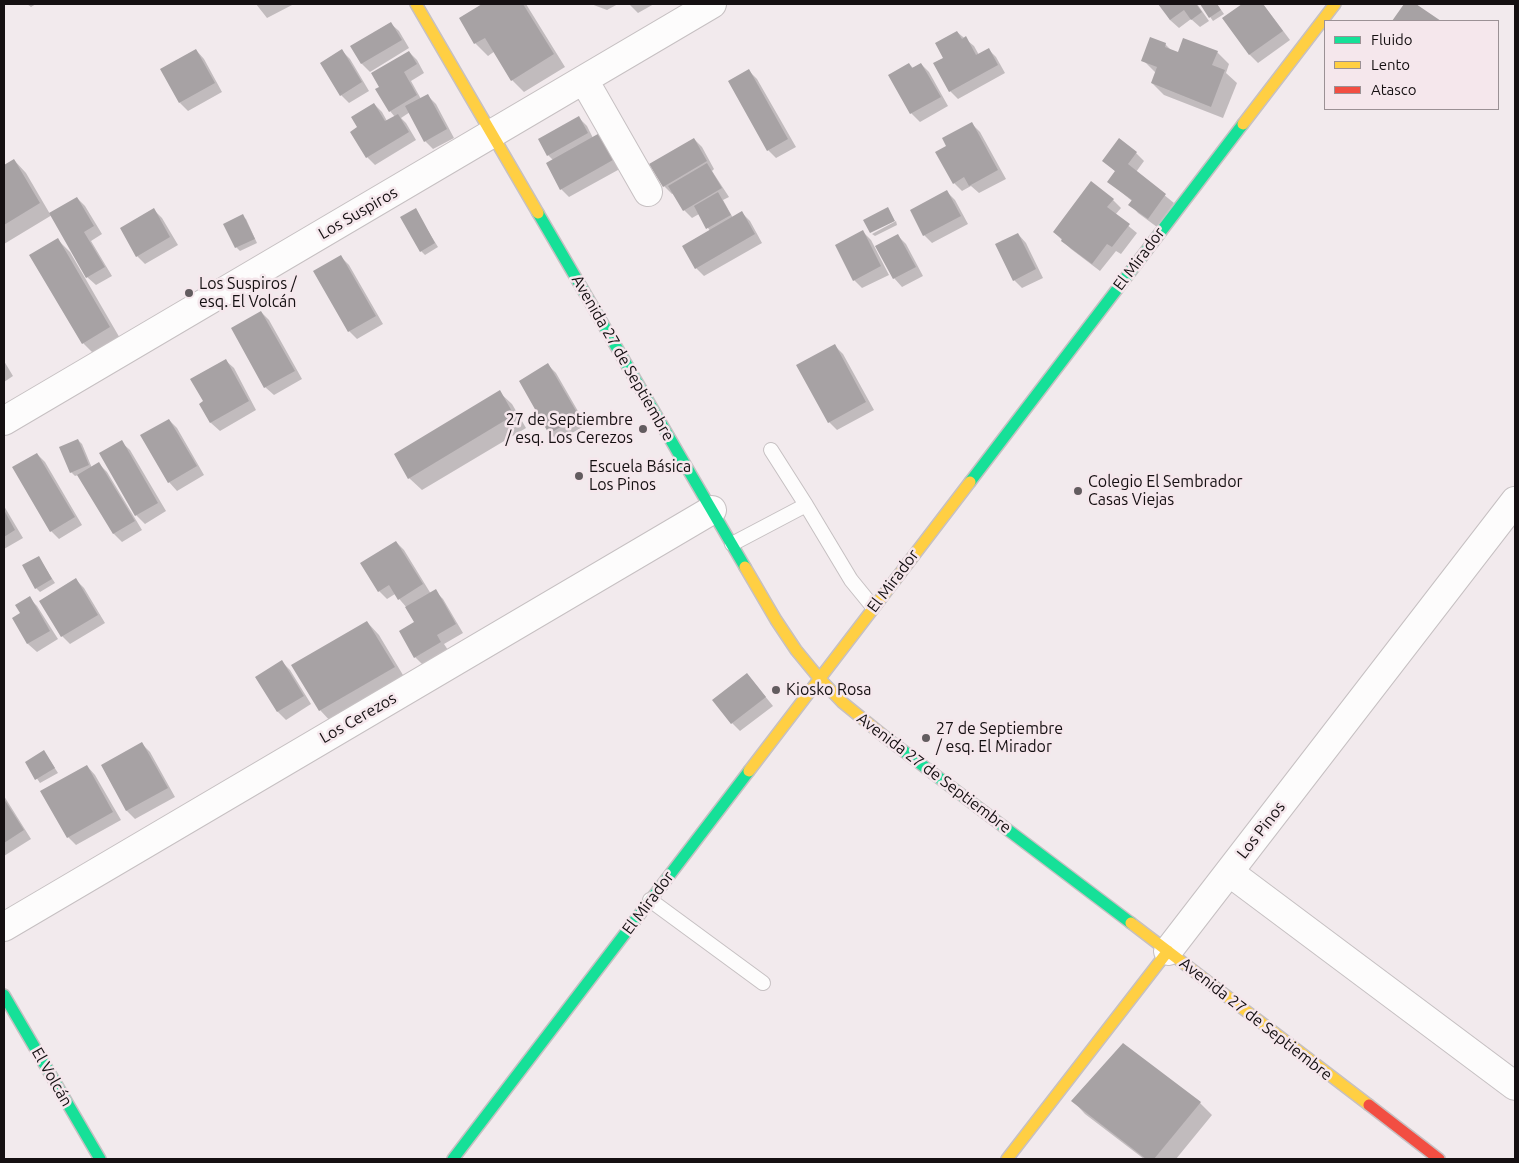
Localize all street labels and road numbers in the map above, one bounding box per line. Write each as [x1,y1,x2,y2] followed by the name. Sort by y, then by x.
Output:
[315,183,401,243] street label: Los Suspiros
[1109,224,1169,294] street label: El Mirador
[568,272,678,444] street label: Avenida 27 de Septiembre
[863,546,923,616] street label: El Mirador
[316,688,400,748] street label: Los Cerezos
[853,709,1015,837] street label: Avenida 27 de Septiembre
[1233,798,1289,862] street label: Los Pinos
[618,868,678,938] street label: El Mirador
[1176,953,1336,1085] street label: Avenida 27 de Septiembre
[28,1044,76,1110] street label: El Volcán

